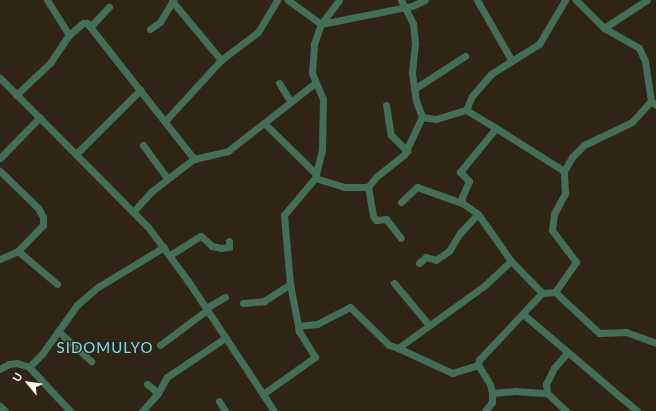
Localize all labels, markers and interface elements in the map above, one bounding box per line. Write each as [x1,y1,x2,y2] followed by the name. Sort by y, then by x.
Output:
[57,339,153,357] district label: SIDOMULYO
[8,363,48,403] north arrow
[9,370,25,384] text: U

